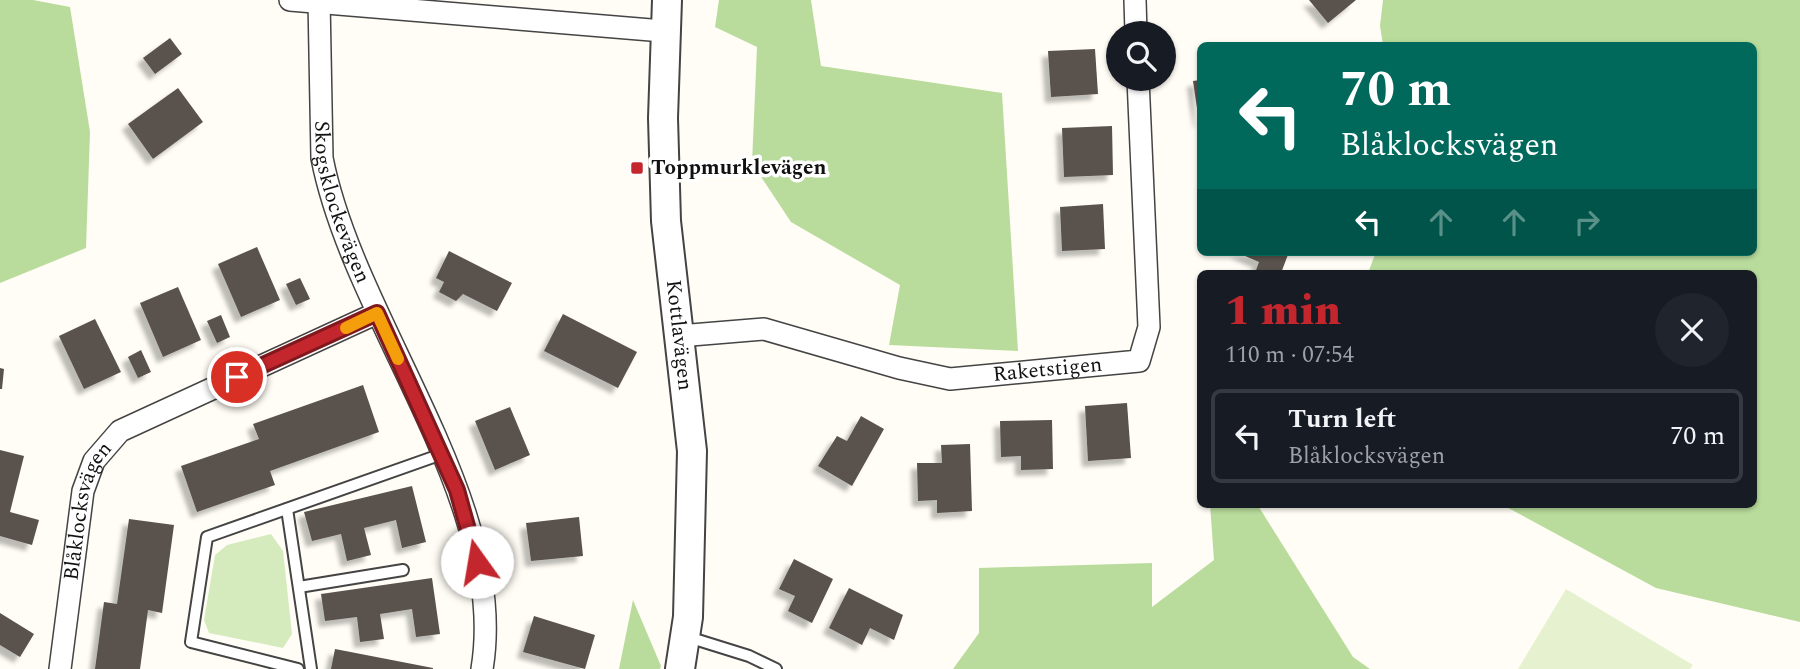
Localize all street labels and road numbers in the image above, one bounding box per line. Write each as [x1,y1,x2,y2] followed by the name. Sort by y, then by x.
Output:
[305,120,379,289] street label: Skogsklockevägen
[657,278,701,392] street label: Kottlavägen
[991,349,1104,391] street label: Raketstigen
[56,434,120,583] street label: Blåklocksvägen

